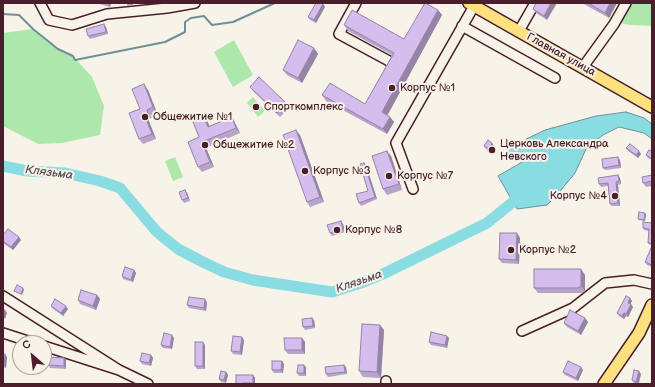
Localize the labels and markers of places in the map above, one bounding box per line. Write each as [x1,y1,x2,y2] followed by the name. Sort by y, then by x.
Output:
[400,81,455,95] place label: Корпус №1
[387,83,397,93] marker: Корпус №1
[264,100,343,114] place label: Спорткомплекс
[251,102,261,112] marker: Спорткомплекс
[153,110,232,124] place label: Общежитие №1
[140,112,150,122] marker: Общежитие №1
[500,137,609,163] place label: Церковь Александра Невского
[213,138,295,152] place label: Общежитие №2
[200,140,210,150] marker: Общежитие №2
[487,145,497,155] marker: Церковь Александра Невского
[313,164,370,178] place label: Корпус №3
[300,166,310,176] marker: Корпус №3
[397,169,453,183] place label: Корпус №7
[384,171,394,181] marker: Корпус №7
[550,189,607,203] place label: Корпус №4
[610,191,620,201] marker: Корпус №4
[345,223,402,237] place label: Корпус №8
[332,225,342,235] marker: Корпус №8
[519,243,576,257] place label: Корпус №2
[506,245,516,255] marker: Корпус №2

